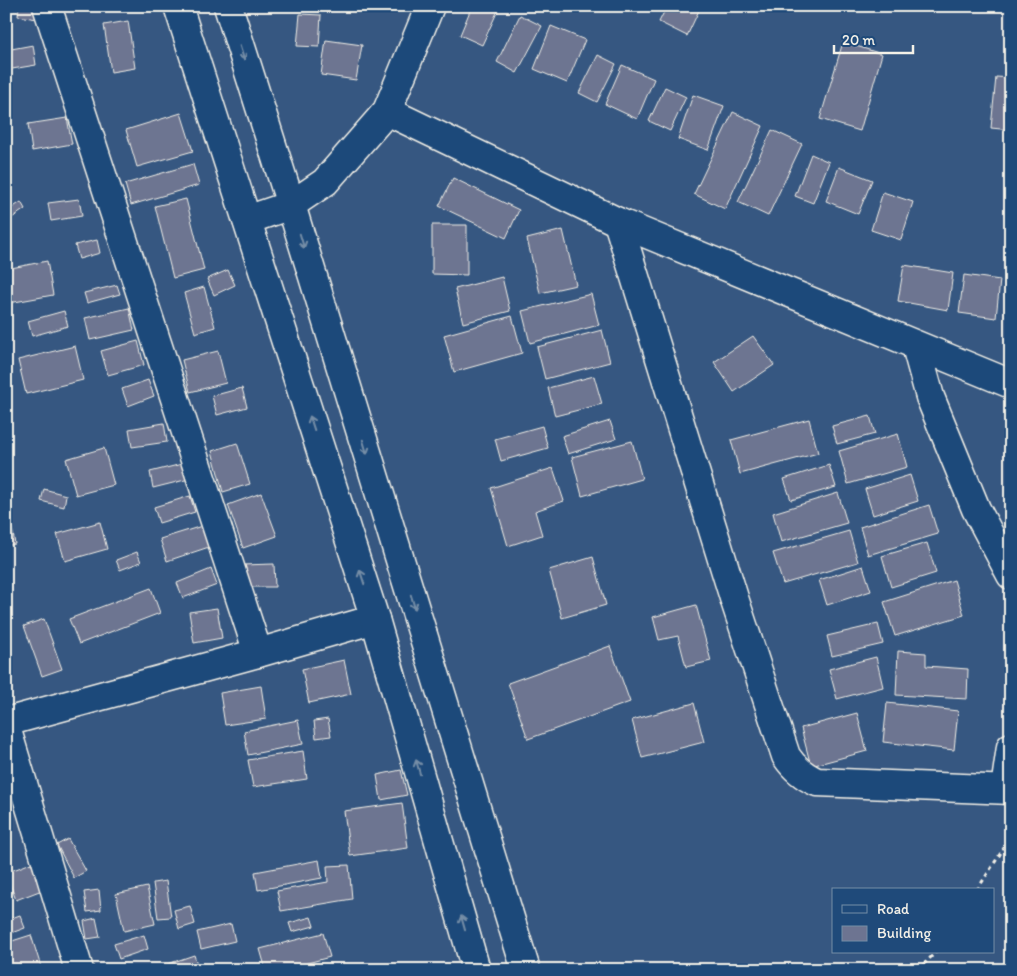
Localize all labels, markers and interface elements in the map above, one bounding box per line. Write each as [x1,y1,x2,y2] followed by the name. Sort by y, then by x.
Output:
[834,22,913,54] scale bar
[842,31,876,49] text: 20 m
[238,44,248,60] one-way arrow
[297,233,307,249] one-way arrow
[306,415,316,431] one-way arrow
[361,438,370,454] one-way arrow
[356,570,366,586] one-way arrow
[408,594,418,610] one-way arrow
[412,759,422,775] one-way arrow
[832,888,994,954] legend
[877,900,910,918] text: Road
[457,915,467,931] one-way arrow
[877,924,931,942] text: Building

